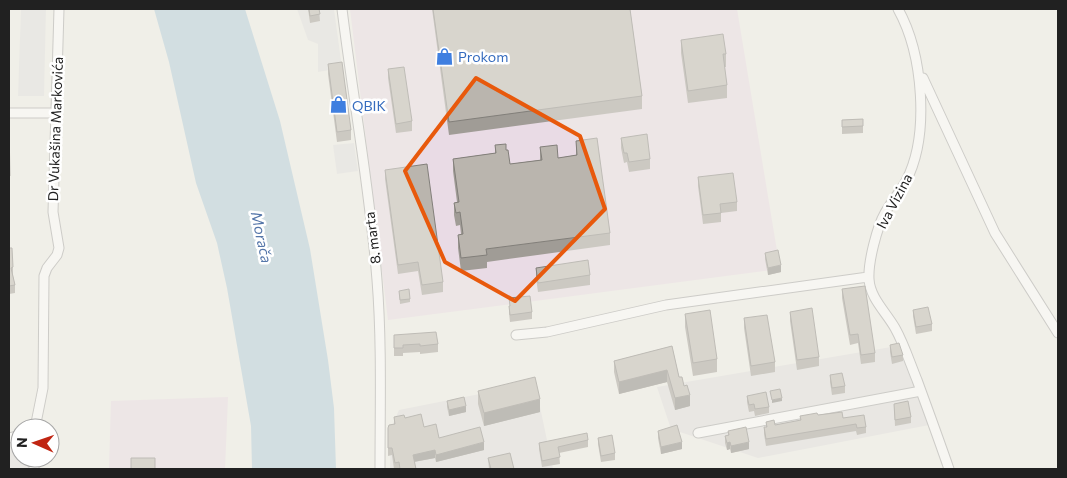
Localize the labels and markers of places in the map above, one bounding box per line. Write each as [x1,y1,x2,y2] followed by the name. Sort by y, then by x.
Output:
[434,46,454,66] shop icon: Prokom
[458,48,508,65] place label: Prokom
[328,95,348,115] shop icon: QBIK
[352,97,386,114] place label: QBIK

